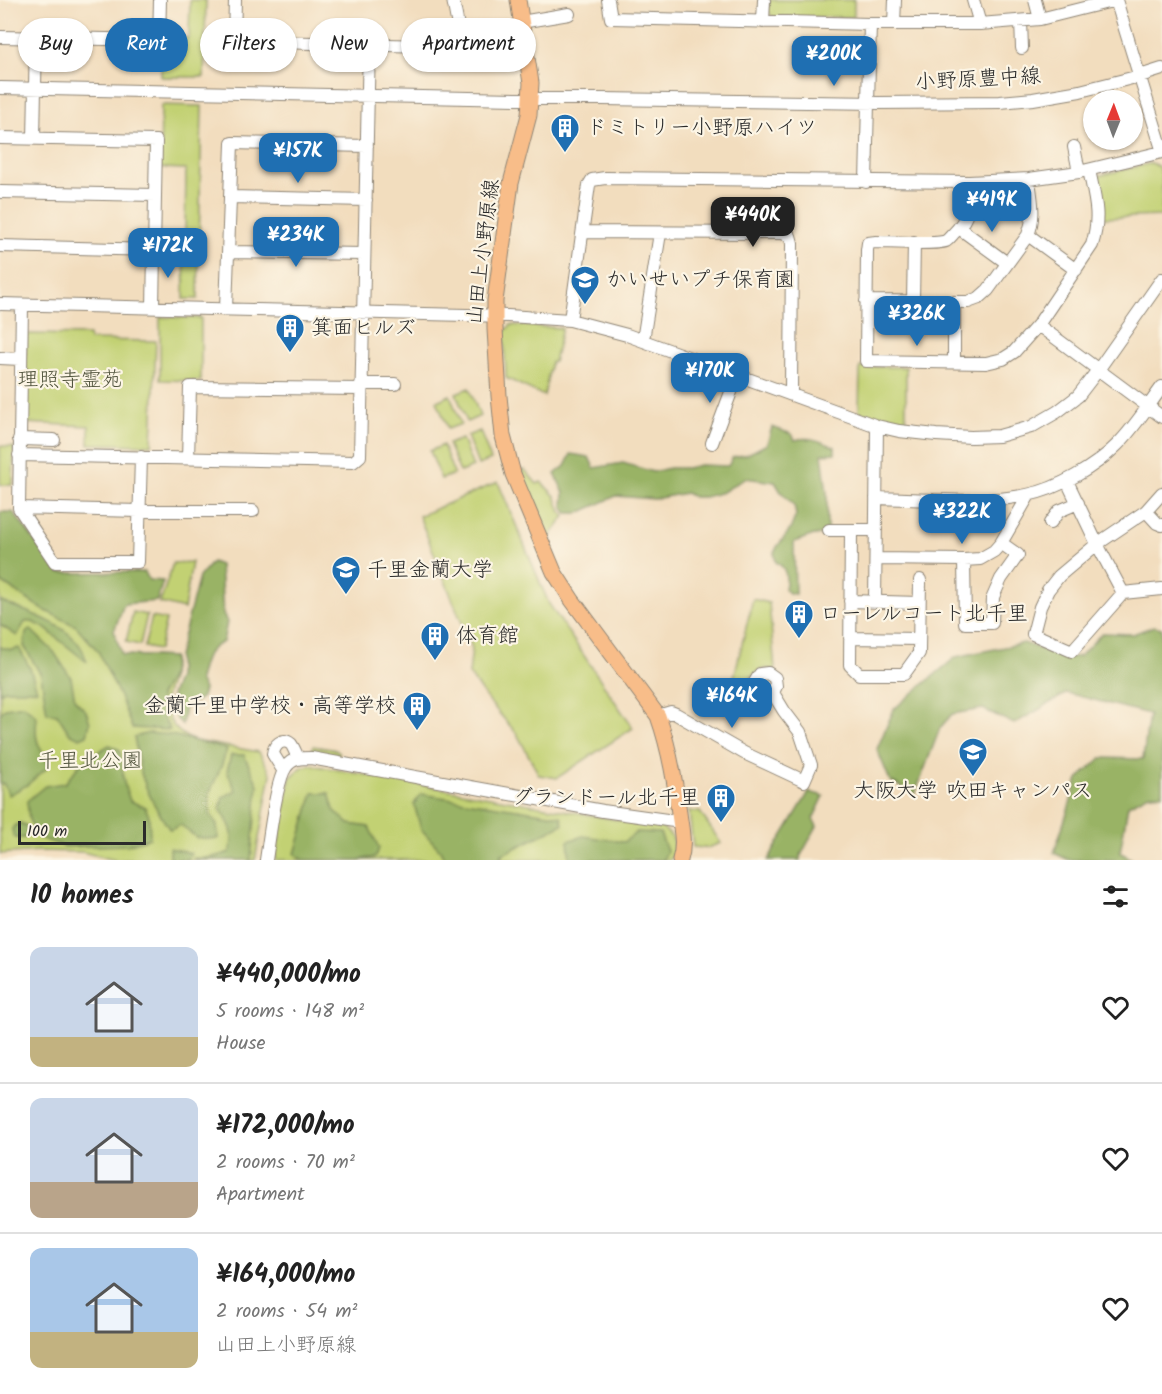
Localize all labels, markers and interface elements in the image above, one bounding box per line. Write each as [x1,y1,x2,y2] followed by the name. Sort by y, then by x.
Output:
[18,18,93,72] chip: Buy
[105,18,188,72] chip: Rent
[200,18,297,72] chip: Filters
[309,18,389,72] chip: New
[401,18,536,72] chip: Apartment
[792,36,876,87] pin: ¥200K
[806,39,862,71] text: ¥200K
[914,60,1042,100] street label: 小野原豊中線
[1083,90,1143,150] north arrow
[1083,90,1143,150] map controls
[549,112,581,154] building icon: ドミトリー小野原ハイツ
[586,112,817,145] place label: ドミトリー小野原ハイツ
[256,133,340,184] pin: ¥157K
[273,136,323,168] text: ¥157K
[459,177,509,327] street label: 山田上小野原線
[950,182,1034,233] pin: ¥419K
[966,185,1018,217] text: ¥419K
[711,197,795,248] pin: ¥440K
[725,200,781,232] text: ¥440K
[254,217,338,268] pin: ¥234K
[267,220,325,252] text: ¥234K
[126,228,210,279] pin: ¥172K
[142,231,194,263] text: ¥172K
[569,264,601,306] school or university icon: かいせいプチ保育園
[606,264,795,297] place label: かいせいプチ保育園
[875,296,959,347] pin: ¥326K
[888,299,946,331] text: ¥326K
[274,312,306,354] building icon: 箕面ヒルズ
[311,312,416,345] place label: 箕面ヒルズ
[668,353,752,404] pin: ¥170K
[685,356,735,388] text: ¥170K
[18,364,123,397] park label: 理照寺霊苑
[920,494,1004,545] pin: ¥322K
[933,497,991,529] text: ¥322K
[330,554,362,596] school or university icon: 千里金蘭大学
[367,554,493,587] place label: 千里金蘭大学
[783,598,815,640] building icon: ローレルコート北千里
[820,598,1028,631] place label: ローレルコート北千里
[419,620,451,662] building icon: 体育館
[456,620,519,653] place label: 体育館
[690,678,774,729] pin: ¥164K
[706,681,758,713] text: ¥164K
[144,690,396,723] place label: 金蘭千里中学校・高等学校
[401,690,433,732] building icon: 金蘭千里中学校・高等学校
[957,736,989,778] school or university icon: 大阪大学 吹田キャンパス
[38,745,143,778] park label: 千里北公園
[854,775,1092,808] place label: 大阪大学 吹田キャンパス
[512,782,700,815] place label: グランドール北千里
[705,782,737,824] building icon: グランドール北千里
[18,818,146,846] scale bar
[27,819,67,844] text: 100 m
[30,875,134,917] text: 10 homes
[1099,880,1132,913] icon: filters
[216,954,361,996] text: ¥440,000/mo
[78,971,150,1043] icon: home
[1099,991,1132,1024] icon: heart
[216,996,364,1028] text: 5 rooms · 148 m²
[216,1028,266,1060] text: House
[216,1105,355,1147] text: ¥172,000/mo
[78,1122,150,1194] icon: home
[1099,1142,1132,1175] icon: heart
[216,1147,355,1179] text: 2 rooms · 70 m²
[216,1179,305,1211] text: Apartment
[216,1254,355,1296] text: ¥164,000/mo
[78,1272,150,1344] icon: home
[1099,1292,1132,1325] icon: heart
[216,1296,357,1328] text: 2 rooms · 54 m²
[216,1330,356,1362] text: 山田上小野原線

